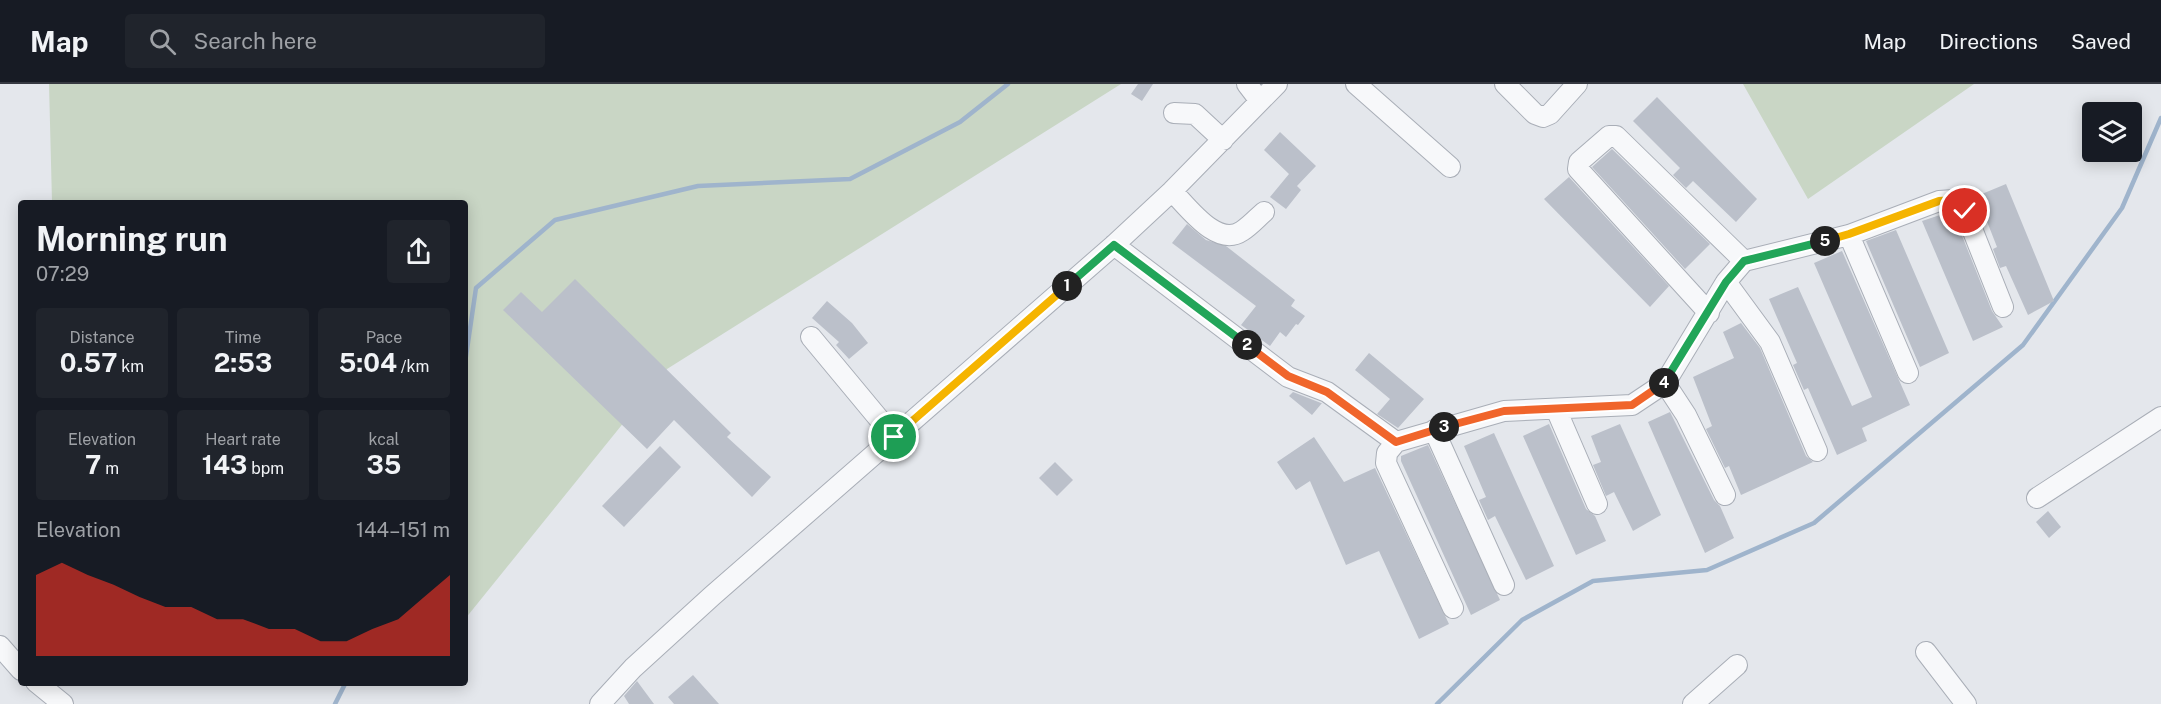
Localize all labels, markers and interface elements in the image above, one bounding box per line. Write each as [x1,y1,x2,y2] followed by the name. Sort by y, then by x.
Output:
[125,14,545,68] search box
[30,25,89,58] text: Map
[146,25,179,58] icon: search
[194,28,317,54] text: Search here
[1864,29,1906,54] text: Map
[1939,29,2038,54] text: Directions
[2071,29,2131,54] text: Saved
[2082,102,2142,162] map controls
[2082,102,2142,162] button: layers
[1939,185,1990,236] pin
[1948,194,1981,227] icon: check
[36,220,228,258] text: Morning run
[387,220,450,283] button: share
[1810,226,1840,256] pin: 5
[1820,231,1830,250] text: 5
[36,262,89,286] text: 07:29
[1052,271,1082,301] pin: 1
[1064,276,1070,295] text: 1
[70,328,134,347] text: Distance
[225,328,261,347] text: Time
[366,328,402,347] text: Pace
[1232,330,1262,360] pin: 2
[1242,335,1252,354] text: 2
[60,347,117,378] text: 0.57
[214,347,272,378] text: 2:53
[339,347,397,378] text: 5:04
[117,357,144,376] text: km
[397,357,429,376] text: /km
[1649,368,1679,398] pin: 4
[1659,373,1669,392] text: 4
[868,411,919,462] pin
[1429,412,1459,442] pin: 3
[1439,417,1449,436] text: 3
[877,420,910,453] icon: arrive
[68,430,136,449] text: Elevation
[205,430,281,449] text: Heart rate
[369,430,399,449] text: kcal
[85,449,101,480] text: 7
[202,449,247,480] text: 143
[367,449,401,480] text: 35
[101,459,119,478] text: m
[247,459,284,478] text: bpm
[36,518,121,542] text: Elevation
[356,518,450,542] text: 144–151 m

